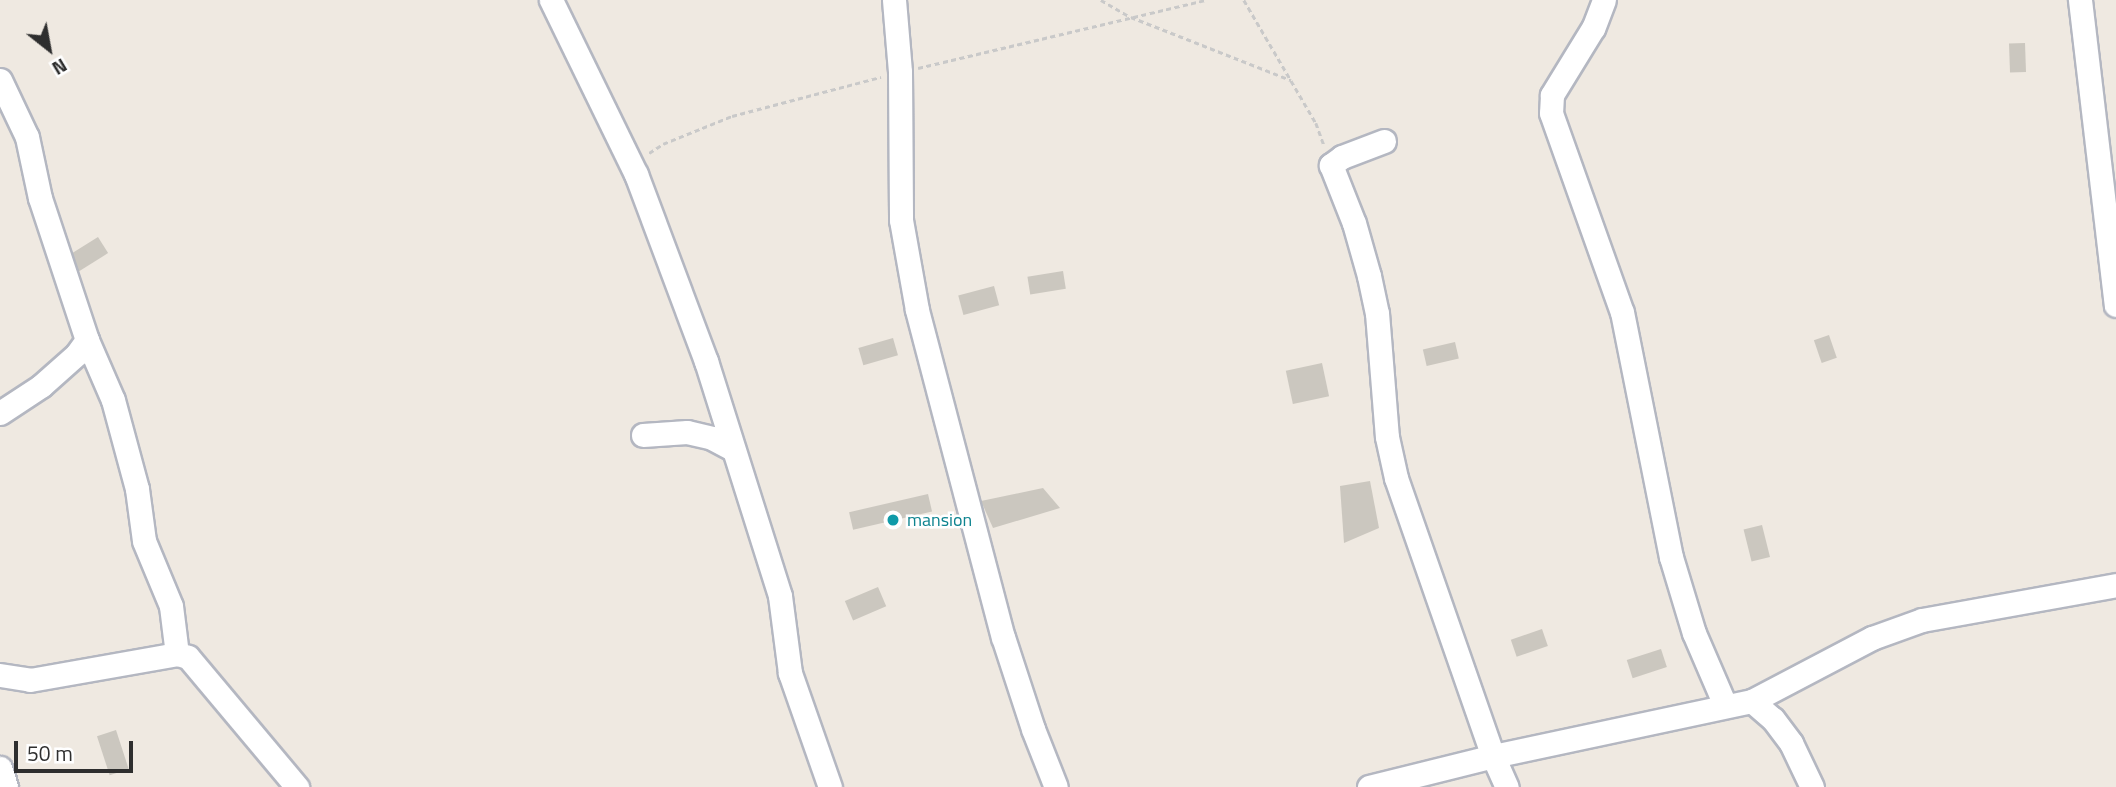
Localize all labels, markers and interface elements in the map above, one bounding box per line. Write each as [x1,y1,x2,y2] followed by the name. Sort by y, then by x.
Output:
[14,14,84,84] north arrow
[47,52,73,83] text: N
[907,509,972,531] place label: mansion
[885,512,901,528] marker: mansion
[18,728,136,772] scale bar
[27,737,73,769] text: 50 m

